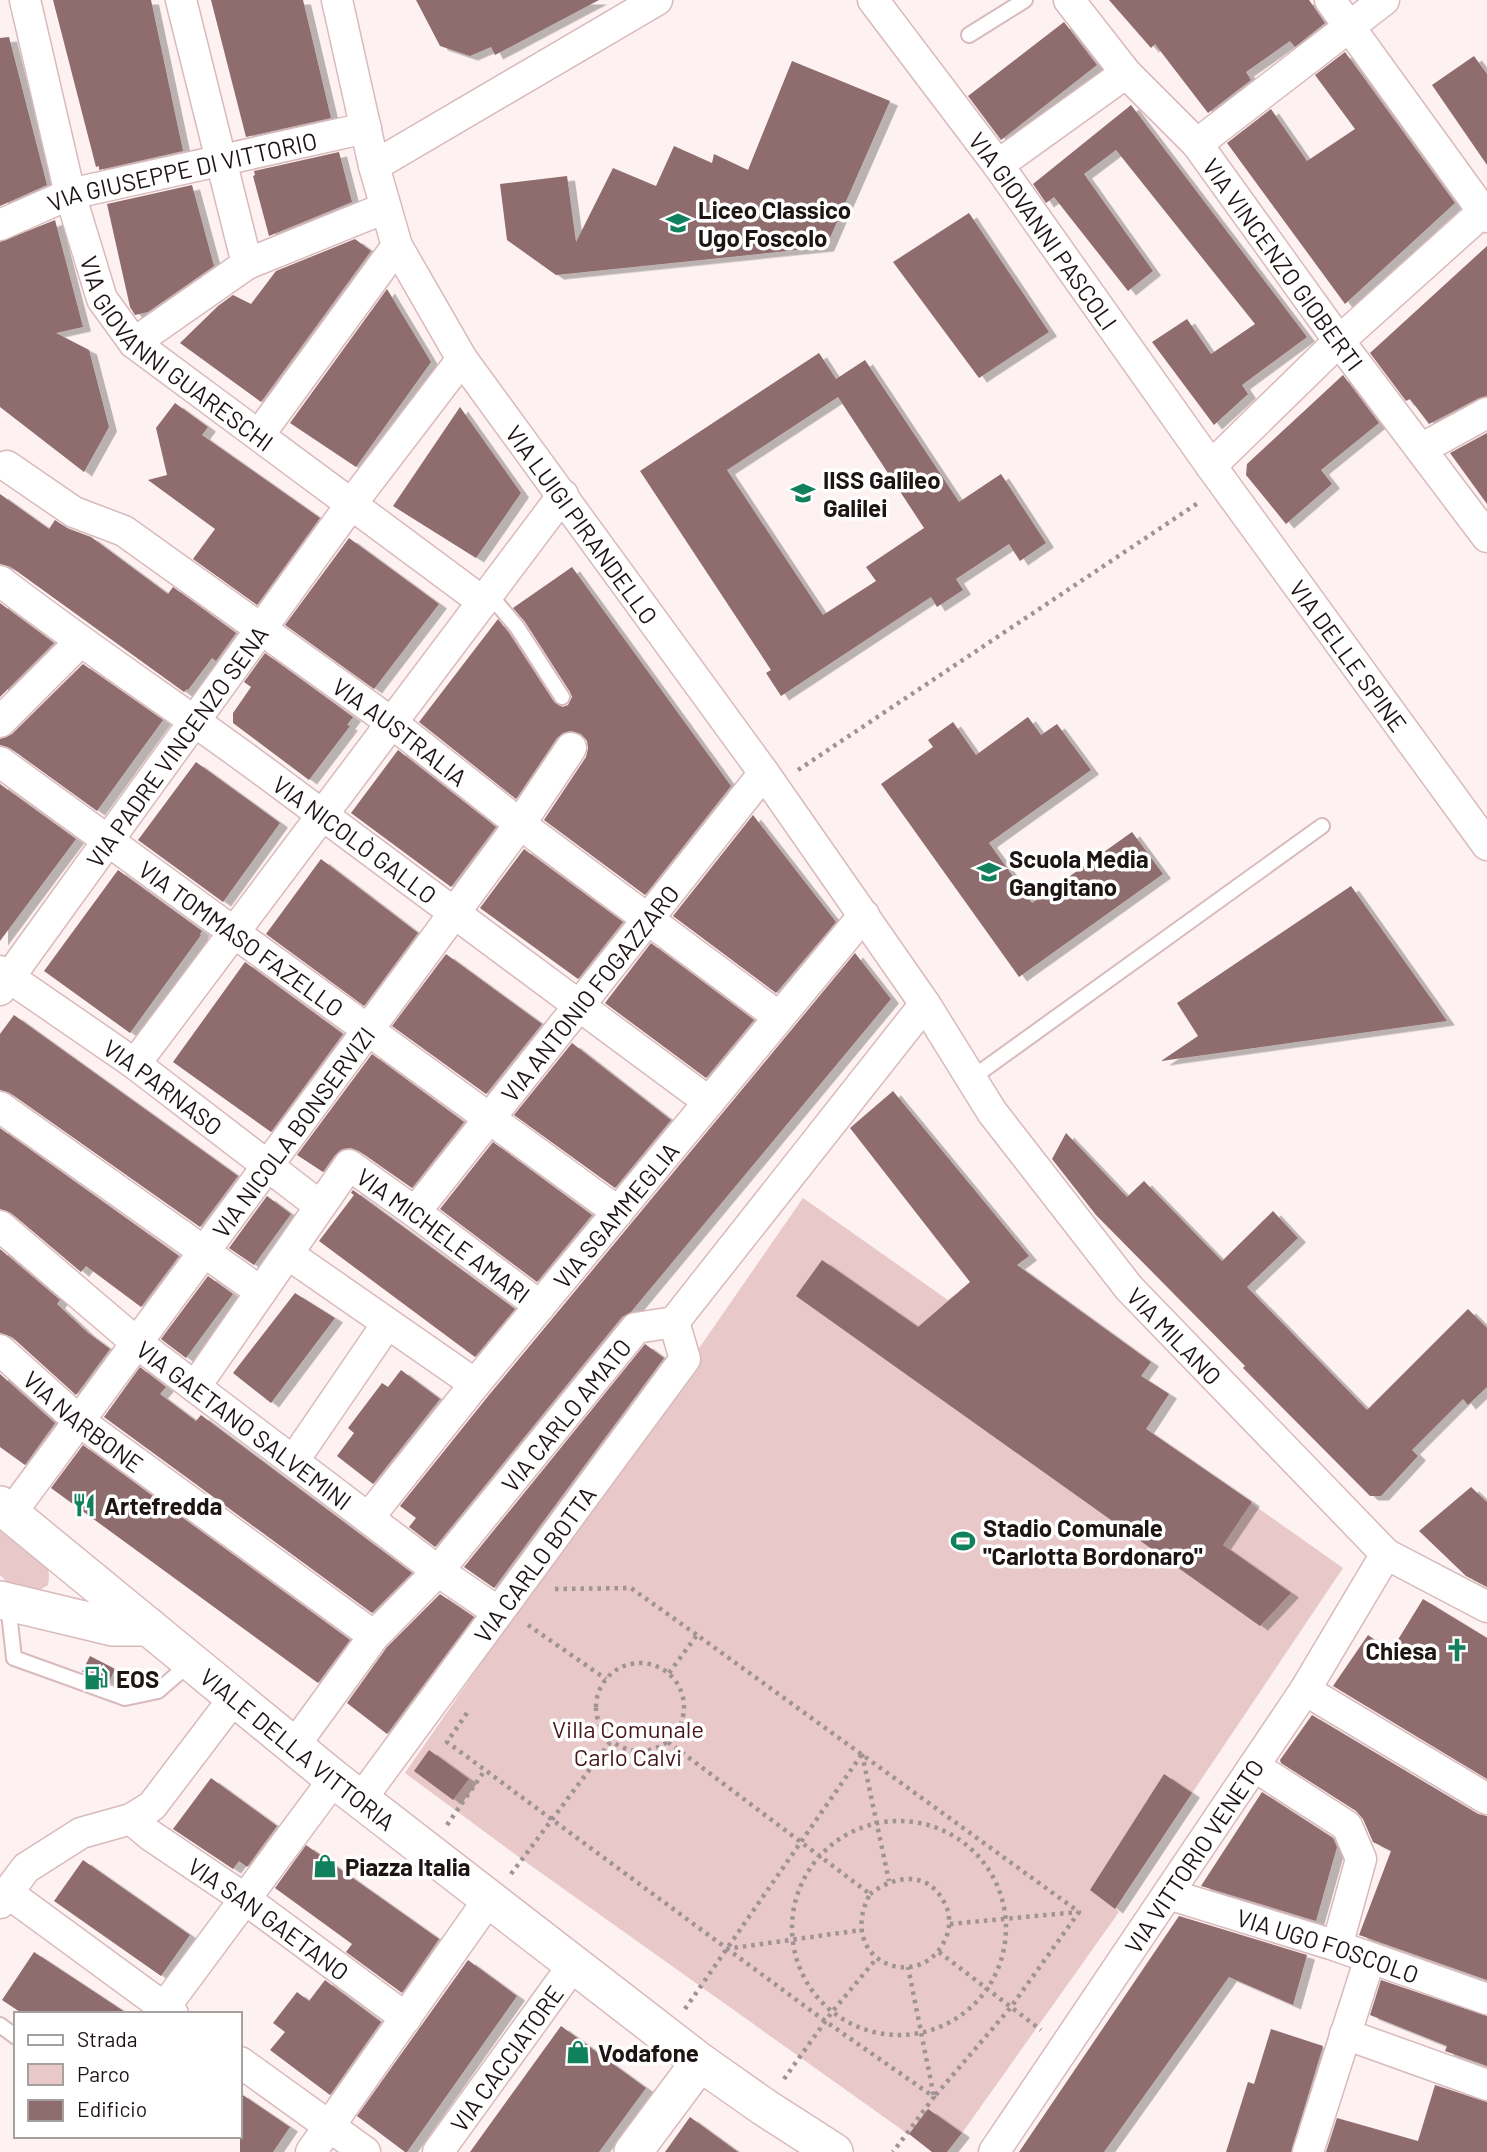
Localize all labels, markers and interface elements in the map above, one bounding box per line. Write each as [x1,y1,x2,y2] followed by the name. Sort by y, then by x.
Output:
[43,125,319,217] street label: VIA GIUSEPPE DI VITTORIO
[964,126,1124,335] street label: VIA GIOVANNI PASCOLI
[1197,152,1370,376] street label: VIA VINCENZO GIOBERTI
[698,195,851,252] place label: Liceo Classico Ugo Foscolo
[664,209,692,237] school or university icon: Liceo Classico Ugo Foscolo
[75,252,280,456] street label: VIA GIOVANNI GUARESCHI
[500,419,665,629] street label: VIA LUIGI PIRANDELLO
[823,465,941,522] place label: IISS Galileo Galilei
[789,479,817,507] school or university icon: IISS Galileo Galilei
[1284,574,1414,737] street label: VIA DELLE SPINE
[79,620,273,873] street label: VIA PADRE VINCENZO SENA
[327,671,473,792] street label: VIA AUSTRALIA
[268,769,443,909] street label: VIA NICOLÒ GALLO
[1009,844,1149,901] place label: Scuola Media Gangitano
[134,854,350,1022] street label: VIA TOMMASO FAZELLO
[975,858,1003,886] school or university icon: Scuola Media Gangitano
[494,878,684,1107] street label: VIA ANTONIO FOGAZZARO
[205,1021,380,1243] street label: VIA NICOLA BONSERVIZI
[98,1032,229,1141] street label: VIA PARNASO
[546,1136,684,1294] street label: VIA SGAMMEGLIA
[352,1161,536,1308] street label: VIA MICHELE AMARI
[1122,1281,1228,1390] street label: VIA MILANO
[494,1332,636,1497] street label: VIA CARLO AMATO
[131,1334,358,1515] street label: VIA GAETANO SALVEMINI
[18,1364,149,1478] street label: VIA NARBONE
[467,1480,601,1648] street label: VIA CARLO BOTTA
[70,1491,98,1519] restaurant icon: Artefredda
[104,1491,222,1520] place label: Artefredda
[983,1513,1203,1570] place label: Stadio Comunale "Carlotta Bordonaro"
[949,1527,977,1555] sports icon: Stadio Comunale "Carlotta Bordonaro"
[1366,1636,1437,1665] place label: Chiesa
[1443,1636,1471,1664] church icon: Chiesa
[195,1661,401,1836] street label: VIALE DELLA VITTORIA
[82,1664,110,1692] fuel station icon: EOS
[116,1664,159,1693] place label: EOS
[552,1714,704,1771] park label: Villa Comunale Carlo Calvi
[1118,1753,1269,1959] street label: VIA VITTORIO VENETO
[183,1851,355,1986] street label: VIA SAN GAETANO
[311,1852,339,1880] shop icon: Piazza Italia
[345,1852,470,1881] place label: Piazza Italia
[1234,1902,1423,1988] street label: VIA UGO FOSCOLO
[443,1979,569,2137] street label: VIA CACCIATORE
[14,2012,242,2138] legend
[77,2026,137,2051] text: Strada
[564,2038,592,2066] shop icon: Vodafone
[598,2038,699,2067] place label: Vodafone
[77,2061,130,2086] text: Parco
[77,2096,147,2121] text: Edificio

